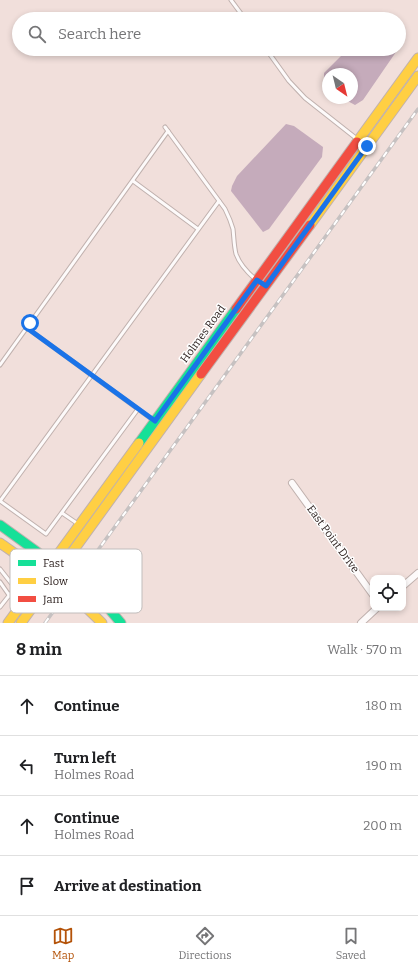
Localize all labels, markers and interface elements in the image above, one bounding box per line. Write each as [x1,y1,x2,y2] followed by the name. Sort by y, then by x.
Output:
[12,12,406,56] search box
[26,23,48,45] icon: search
[58,25,141,43] text: Search here
[322,68,358,104] north arrow
[358,137,376,155] route end
[178,302,228,365] street label: Holmes Road
[21,314,39,332] route start
[304,503,362,575] street label: East Point Drive
[10,549,142,613] legend
[43,557,64,570] text: Fast
[43,575,68,588] text: Slow
[370,575,406,611] map controls
[370,575,406,611] button: locate
[42,593,63,606] text: Jam
[16,639,62,660] text: 8 min
[327,642,402,657] text: Walk · 570 m
[16,695,38,717] icon: ahead
[54,697,120,715] text: Continue
[366,698,402,713] text: 180 m
[54,749,116,767] text: Turn left
[16,755,38,777] icon: left
[366,758,402,773] text: 190 m
[54,767,134,782] text: Holmes Road
[54,809,120,827] text: Continue
[16,815,38,837] icon: ahead
[363,818,402,833] text: 200 m
[54,827,134,842] text: Holmes Road
[16,875,38,897] icon: arrive
[54,877,201,895] text: Arrive at destination
[52,925,74,962] tab: Map
[179,925,231,962] tab: Directions
[336,925,366,962] tab: Saved

